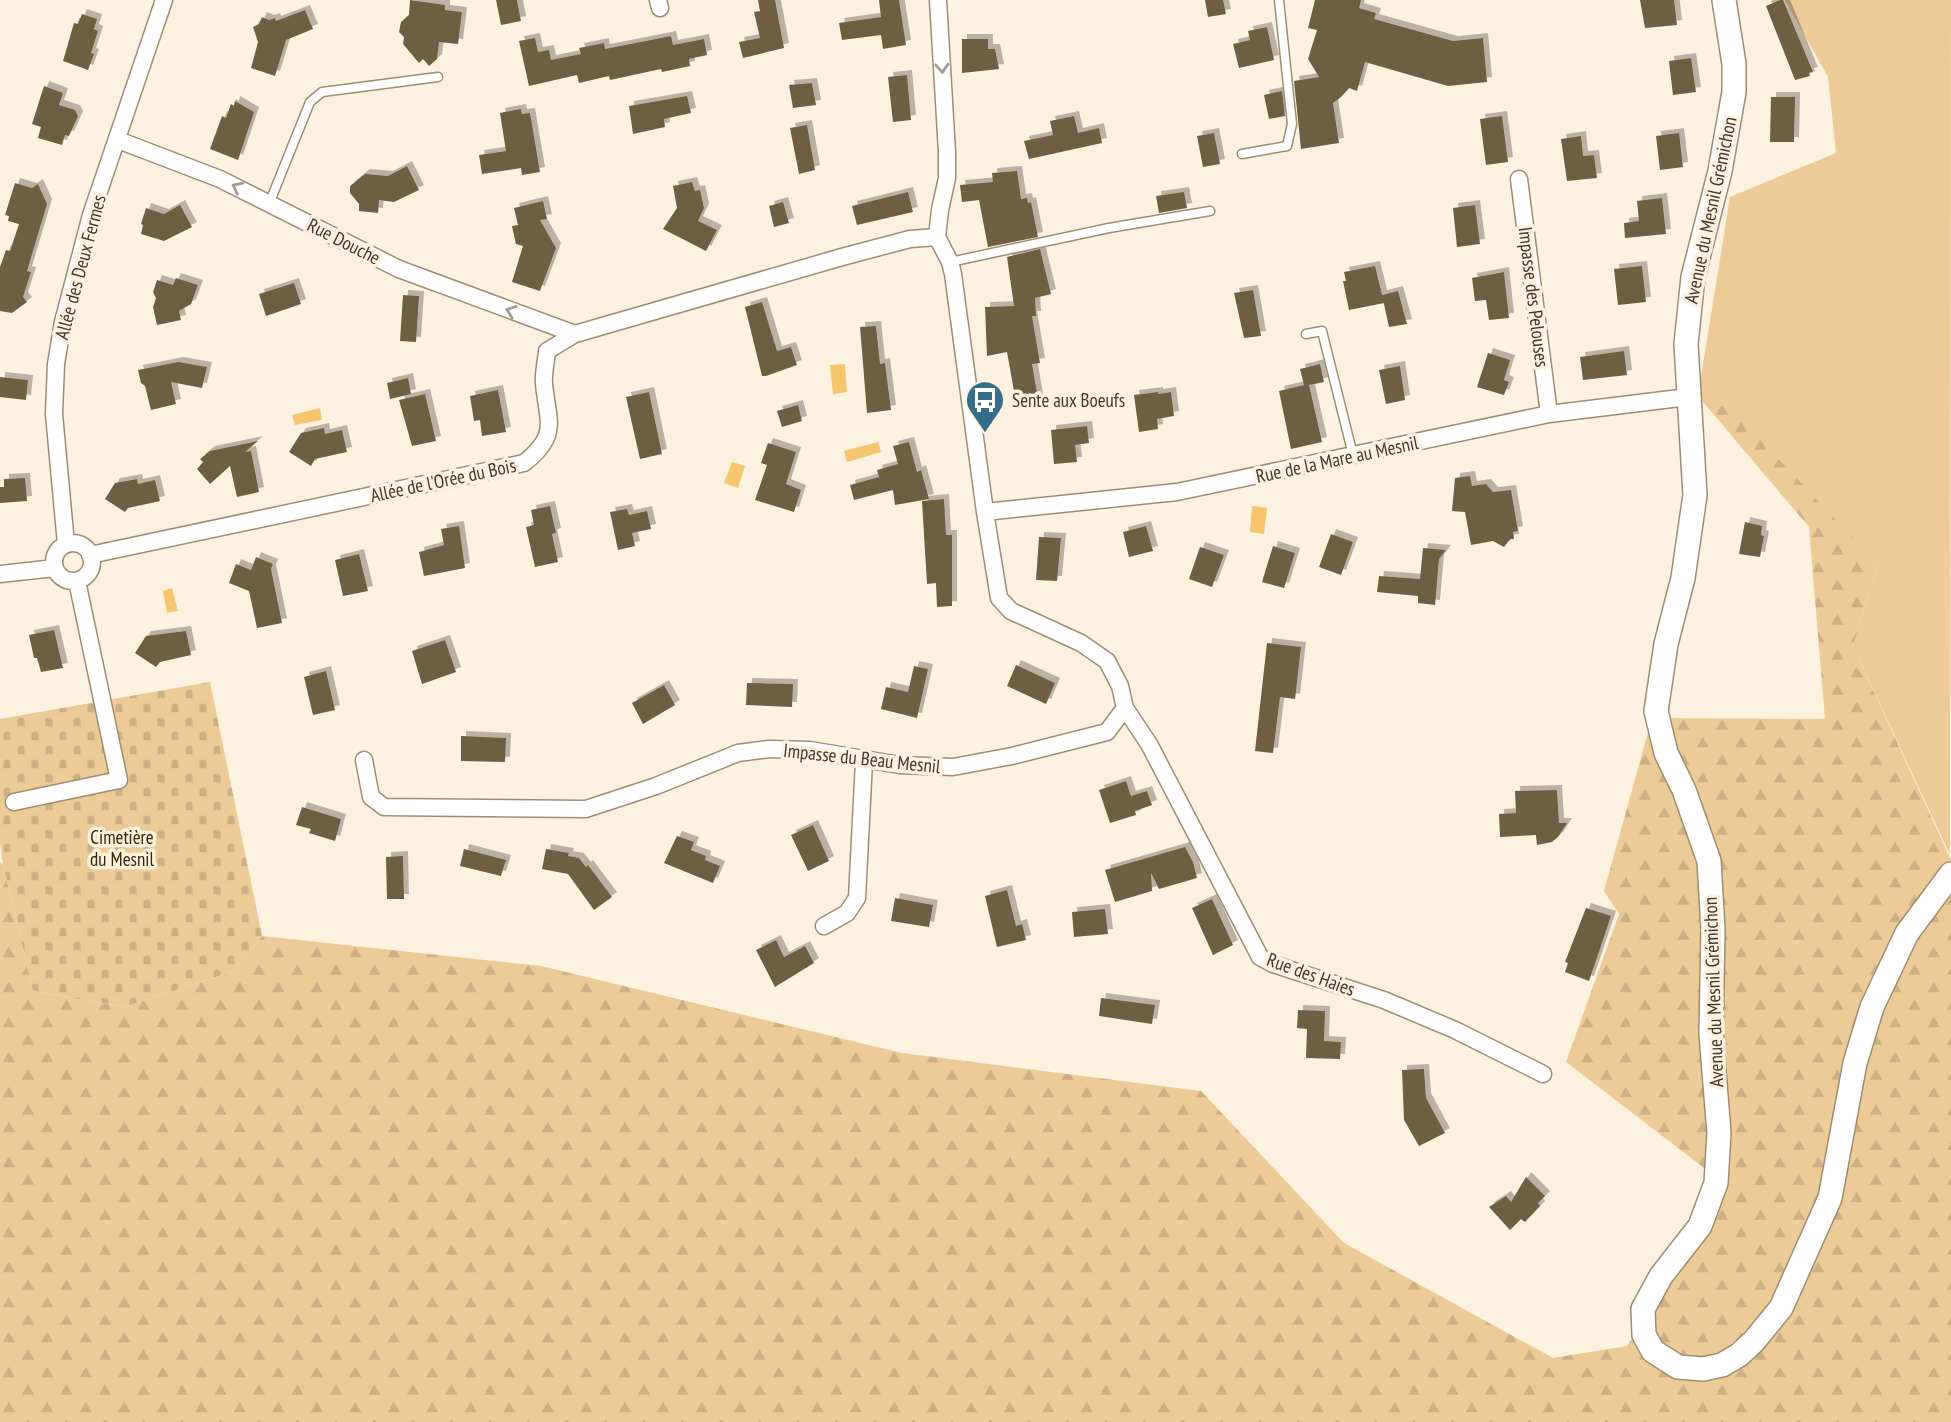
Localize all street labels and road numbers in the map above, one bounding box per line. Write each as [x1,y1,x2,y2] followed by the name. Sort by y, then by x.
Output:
[1678,114,1742,306] street label: Avenue du Mesnil Grémichon
[49,192,111,342] street label: Allée des Deux Fermes
[304,212,385,270] street label: Rue Douche
[1513,225,1555,369] street label: Impasse des Pelouses
[1254,430,1421,488] street label: Rue de la Mare au Mesnil
[368,453,518,507] street label: Allée de l'Orée du Bois
[782,738,942,778] street label: Impasse du Beau Mesnil
[1698,896,1728,1088] street label: Avenue du Mesnil Grémichon
[1264,947,1358,1001] street label: Rue des Haies

